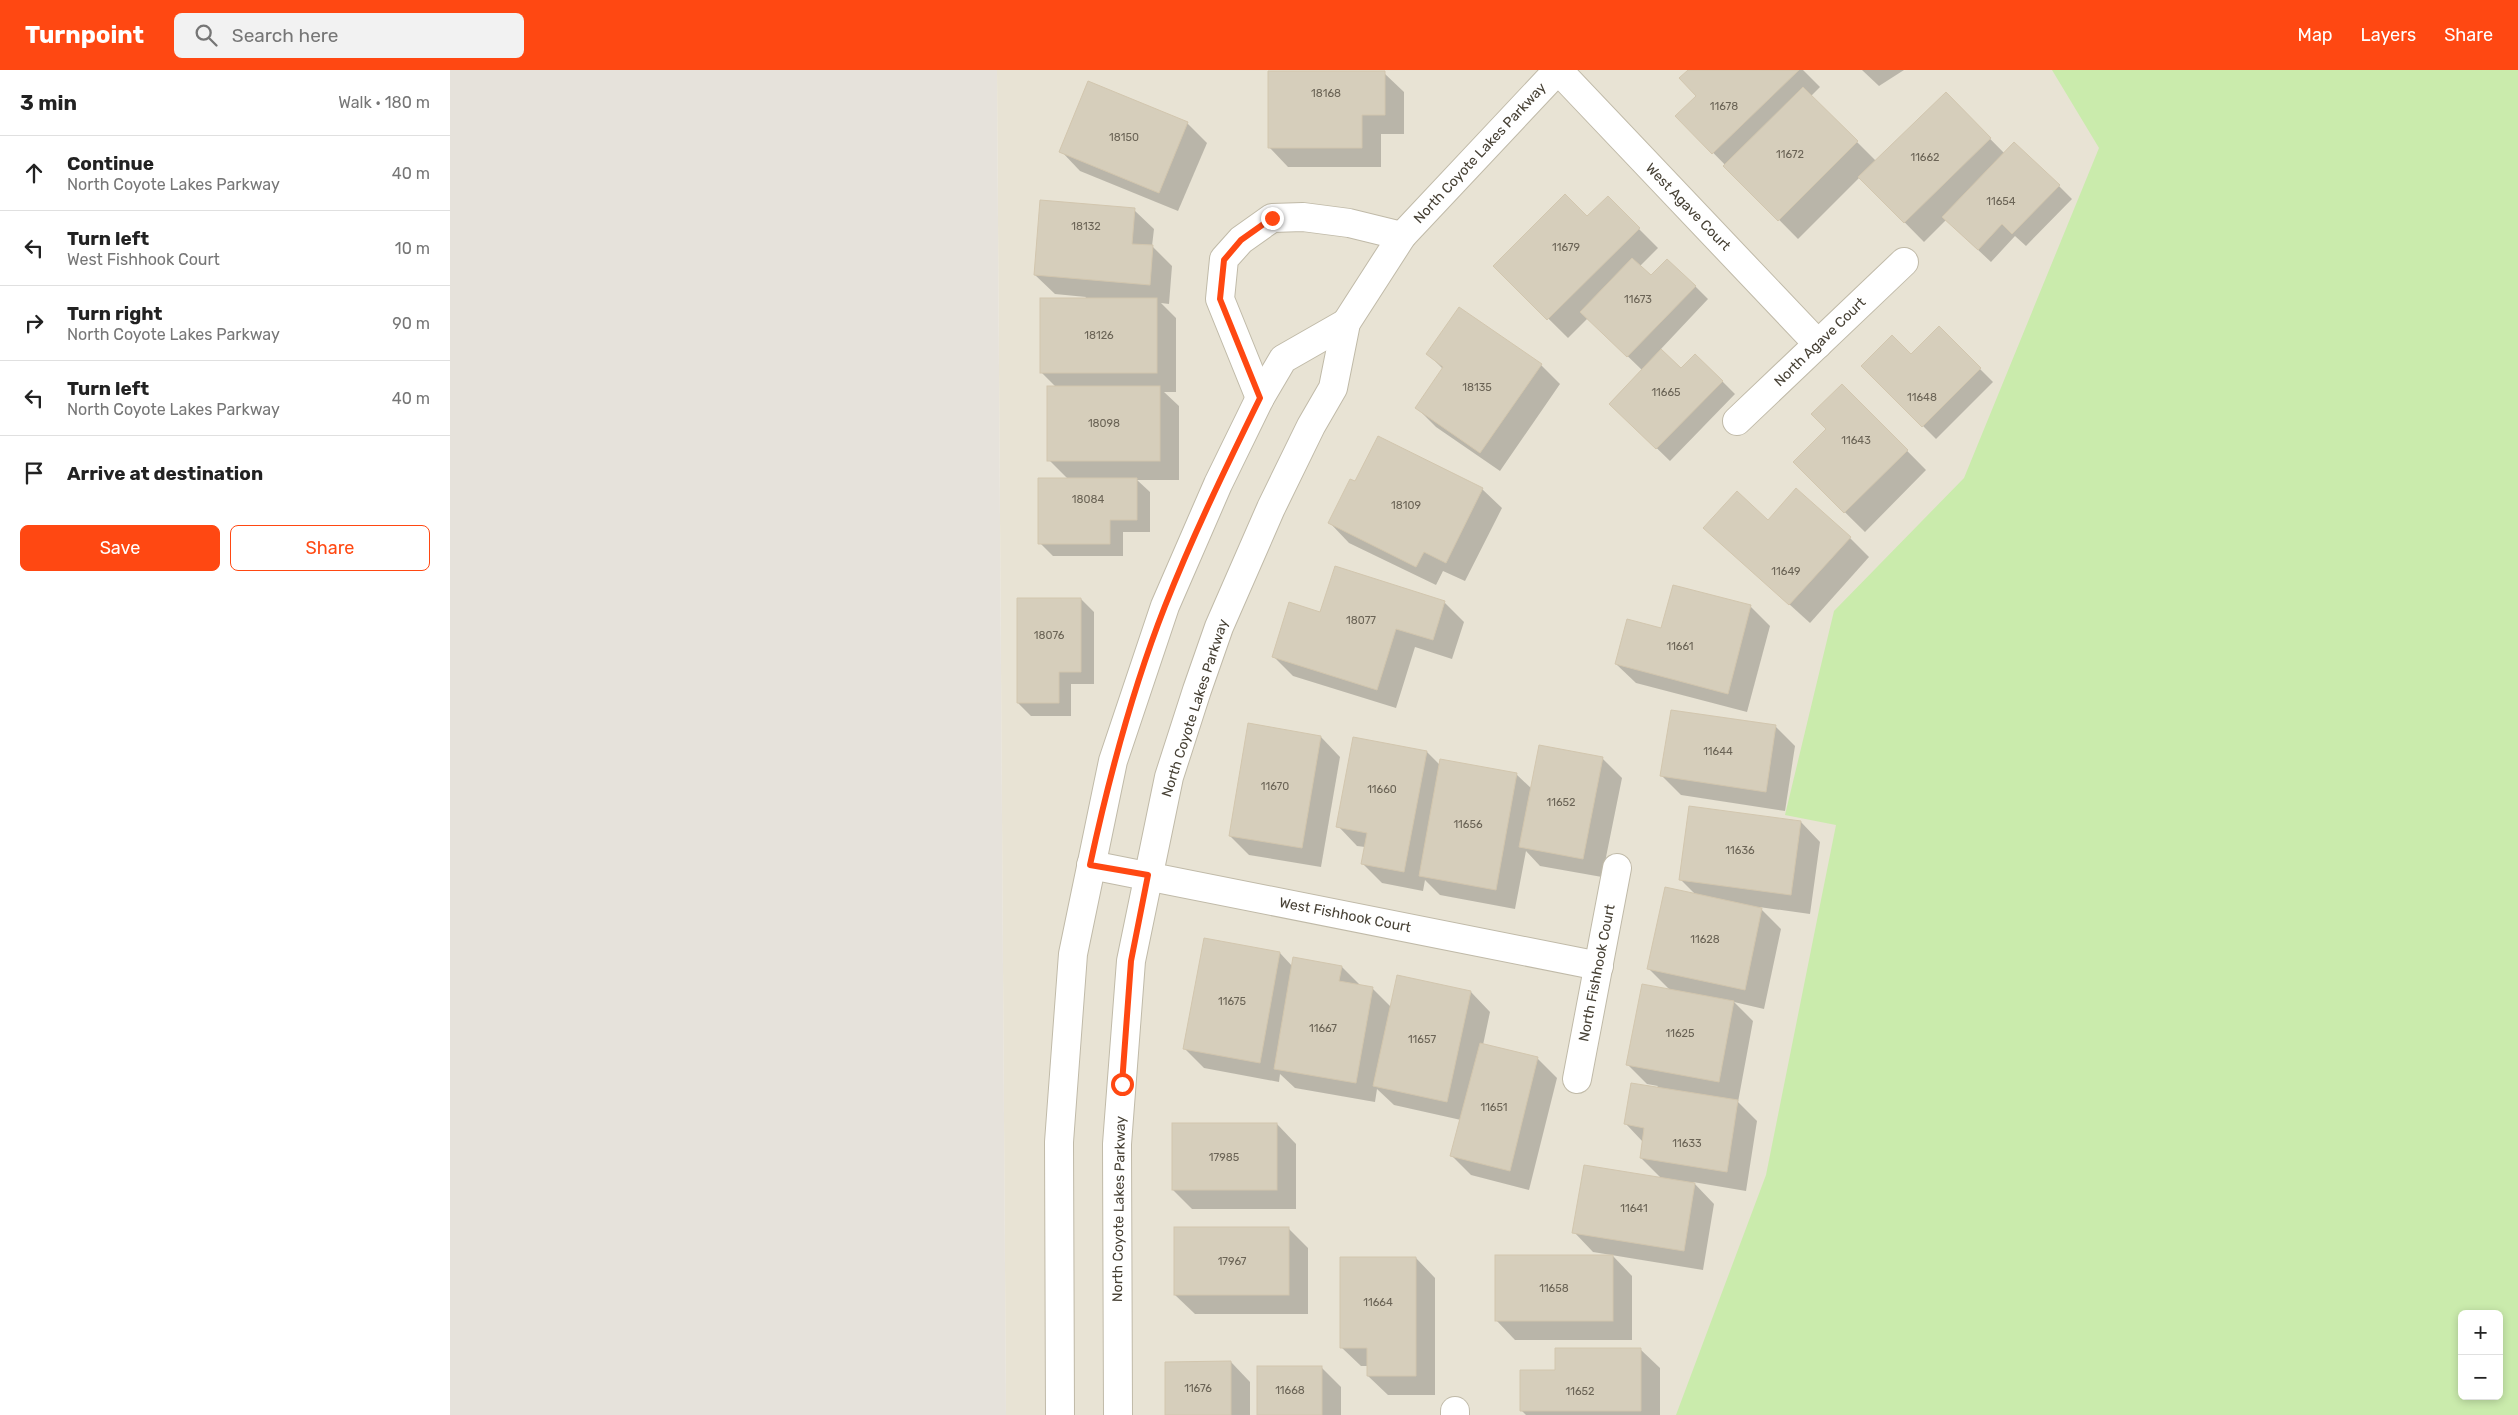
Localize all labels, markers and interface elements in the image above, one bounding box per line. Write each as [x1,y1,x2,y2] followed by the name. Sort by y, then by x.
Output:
[174,13,524,58] search box
[25,21,144,49] text: Turnpoint
[192,21,220,49] icon: search
[232,24,338,47] text: Search here
[2298,24,2333,46] text: Map
[2361,24,2416,46] text: Layers
[2444,24,2493,46] text: Share
[1410,79,1550,227] street label: North Coyote Lakes Parkway
[1311,87,1341,100] house number: 18168
[20,90,77,115] text: 3 min
[338,93,430,112] text: Walk · 180 m
[1710,100,1738,113] house number: 11678
[1109,131,1139,144] house number: 18150
[1776,148,1804,161] house number: 11672
[1910,151,1940,164] house number: 11662
[67,152,154,175] text: Continue
[20,159,48,187] icon: ahead
[1642,160,1734,255] street label: West Agave Court
[392,164,430,183] text: 40 m
[67,175,280,194] text: North Coyote Lakes Parkway
[1986,195,2016,208] house number: 11654
[1261,207,1284,230] route end
[1071,220,1101,233] house number: 18132
[67,227,149,250] text: Turn left
[20,234,48,262] icon: left
[395,239,430,258] text: 10 m
[1552,241,1580,254] house number: 11679
[67,250,220,269] text: West Fishhook Court
[1624,293,1652,306] house number: 11673
[1771,294,1870,390] street label: North Agave Court
[67,302,162,325] text: Turn right
[20,309,48,337] icon: right
[392,314,430,333] text: 90 m
[67,325,280,344] text: North Coyote Lakes Parkway
[1084,329,1114,342] house number: 18126
[67,377,149,400] text: Turn left
[1462,381,1492,394] house number: 18135
[20,384,48,412] icon: left
[1651,386,1681,399] house number: 11665
[392,389,430,408] text: 40 m
[1907,391,1937,404] house number: 11648
[67,400,280,419] text: North Coyote Lakes Parkway
[1088,417,1120,430] house number: 18098
[1841,434,1871,447] house number: 11643
[20,459,48,487] icon: arrive
[67,462,263,485] text: Arrive at destination
[1072,493,1104,506] house number: 18084
[1391,499,1421,512] house number: 18109
[20,525,220,571] button: Save
[230,525,430,571] button: Share
[1771,565,1801,578] house number: 11649
[1346,614,1376,627] house number: 18077
[1158,617,1232,799] street label: North Coyote Lakes Parkway
[1034,629,1065,642] house number: 18076
[1666,640,1694,653] house number: 11661
[1703,745,1733,758] house number: 11644
[1261,780,1289,793] house number: 11670
[1367,783,1397,796] house number: 11660
[1546,796,1576,809] house number: 11652
[1453,818,1483,831] house number: 11656
[1725,844,1755,857] house number: 11636
[1278,894,1413,936] street label: West Fishhook Court
[1575,902,1619,1043] street label: North Fishhook Court
[1690,933,1720,946] house number: 11628
[1218,995,1246,1008] house number: 11675
[1309,1022,1337,1035] house number: 11667
[1665,1027,1695,1040] house number: 11625
[1408,1033,1436,1046] house number: 11657
[1111,1073,1134,1096] route start
[1480,1101,1508,1114] house number: 11651
[1109,1116,1129,1302] street label: North Coyote Lakes Parkway
[1672,1137,1702,1150] house number: 11633
[1209,1151,1240,1164] house number: 17985
[1620,1202,1648,1215] house number: 11641
[1218,1255,1247,1268] house number: 17967
[1539,1282,1569,1295] house number: 11658
[1363,1296,1393,1309] house number: 11664
[2458,1310,2503,1400] map controls
[2458,1310,2503,1355] button: +
[2458,1355,2503,1400] button: −
[1184,1382,1212,1395] house number: 11676
[1275,1384,1305,1397] house number: 11668
[1565,1385,1595,1398] house number: 11652

